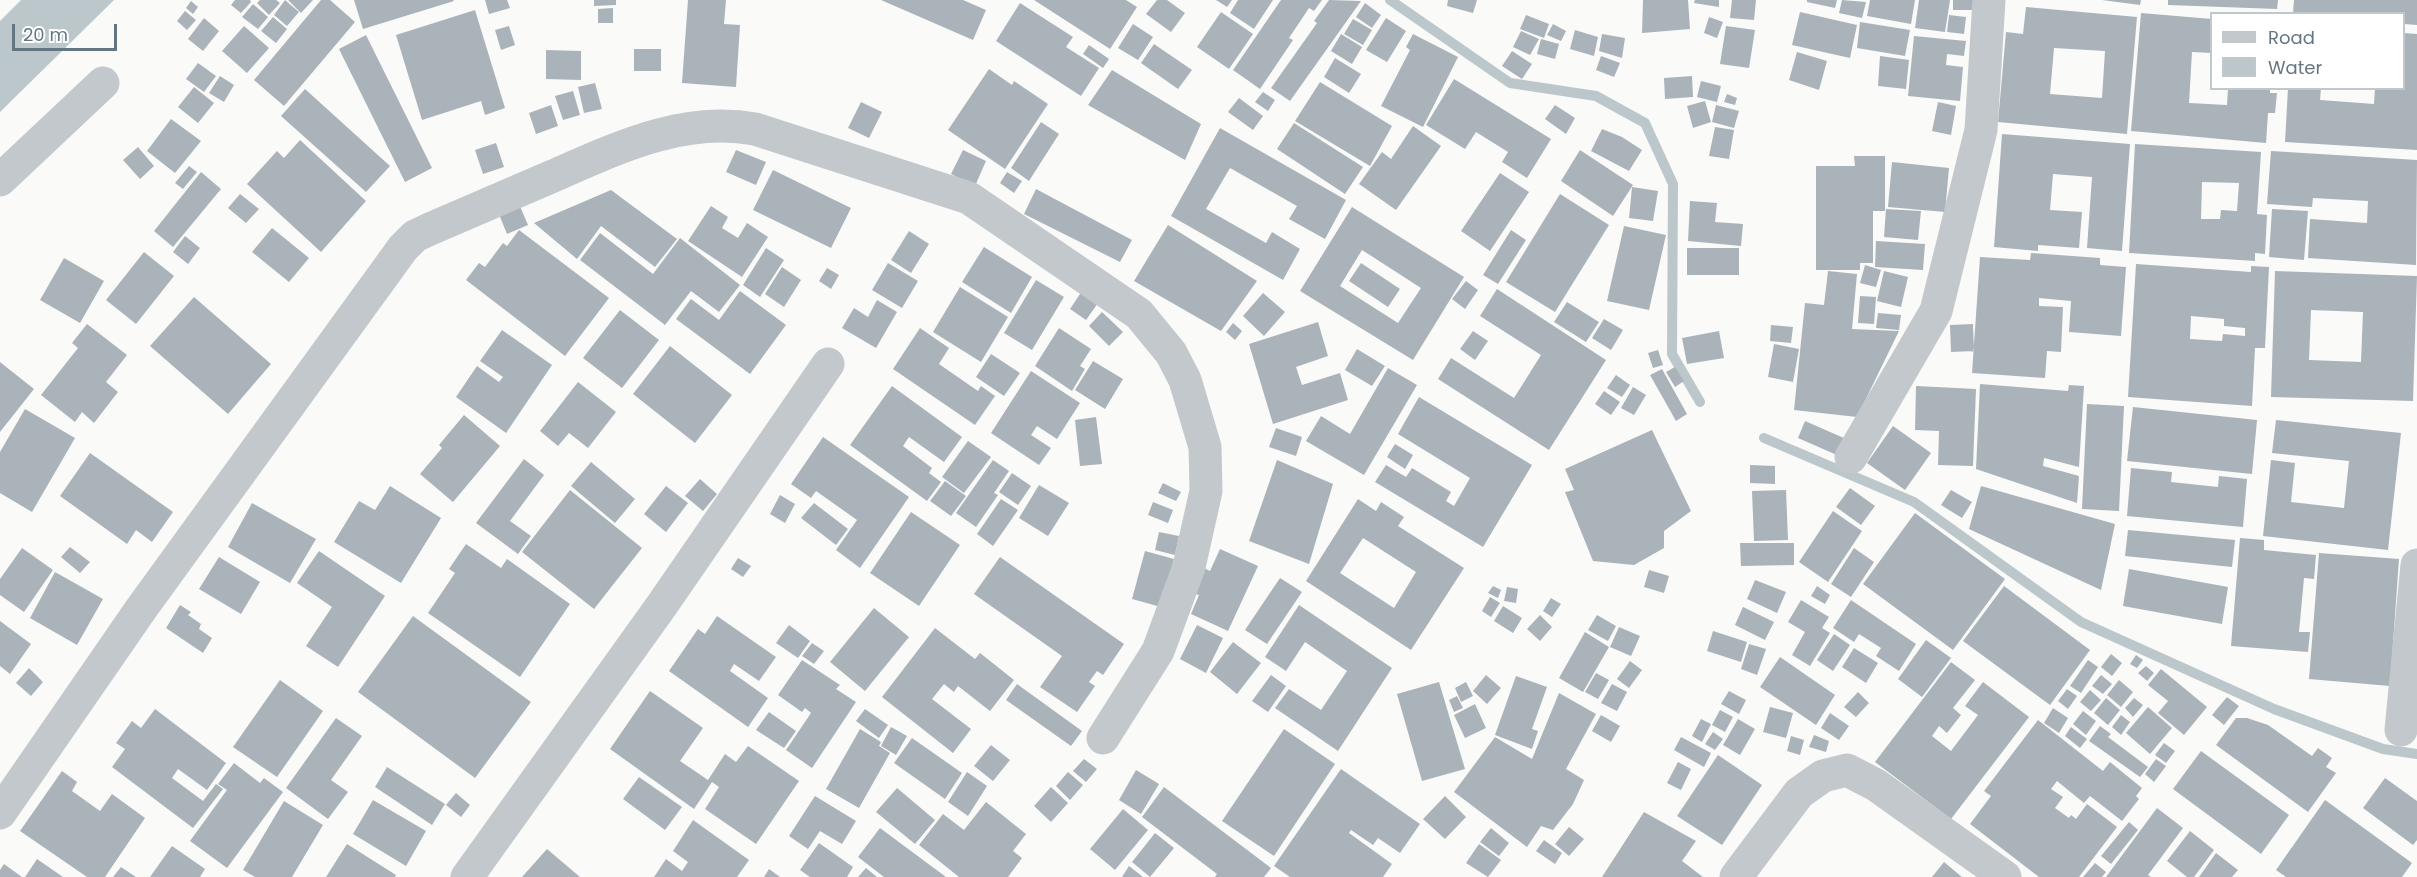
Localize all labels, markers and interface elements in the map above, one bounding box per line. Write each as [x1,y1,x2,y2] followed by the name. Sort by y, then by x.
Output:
[15,12,120,50] scale bar
[2210,12,2405,90] legend
[23,22,68,47] text: 20 m
[2268,25,2315,50] text: Road
[2268,55,2322,80] text: Water

